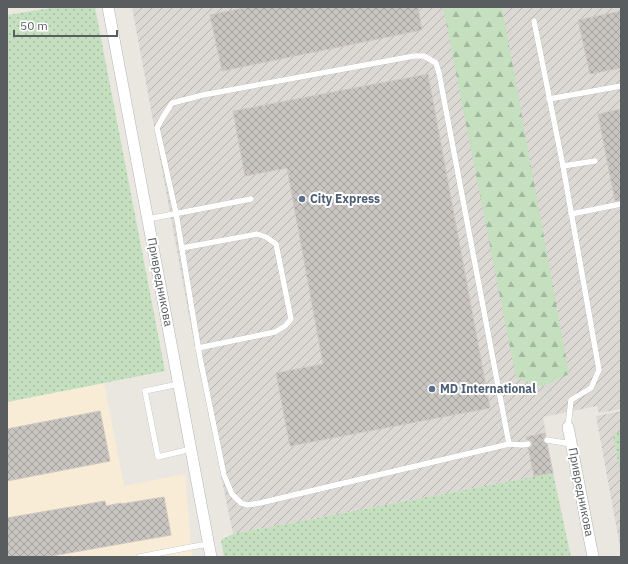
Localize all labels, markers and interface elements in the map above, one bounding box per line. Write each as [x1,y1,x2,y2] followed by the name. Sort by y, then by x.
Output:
[14,12,117,38] scale bar
[20,18,48,33] text: 50 m
[310,191,380,206] place label: City Express
[297,194,307,204] marker: City Express
[145,236,177,328] street label: Привредникова
[440,381,536,396] place label: MD International
[427,384,437,394] marker: MD International
[566,446,598,538] street label: Привредникова

